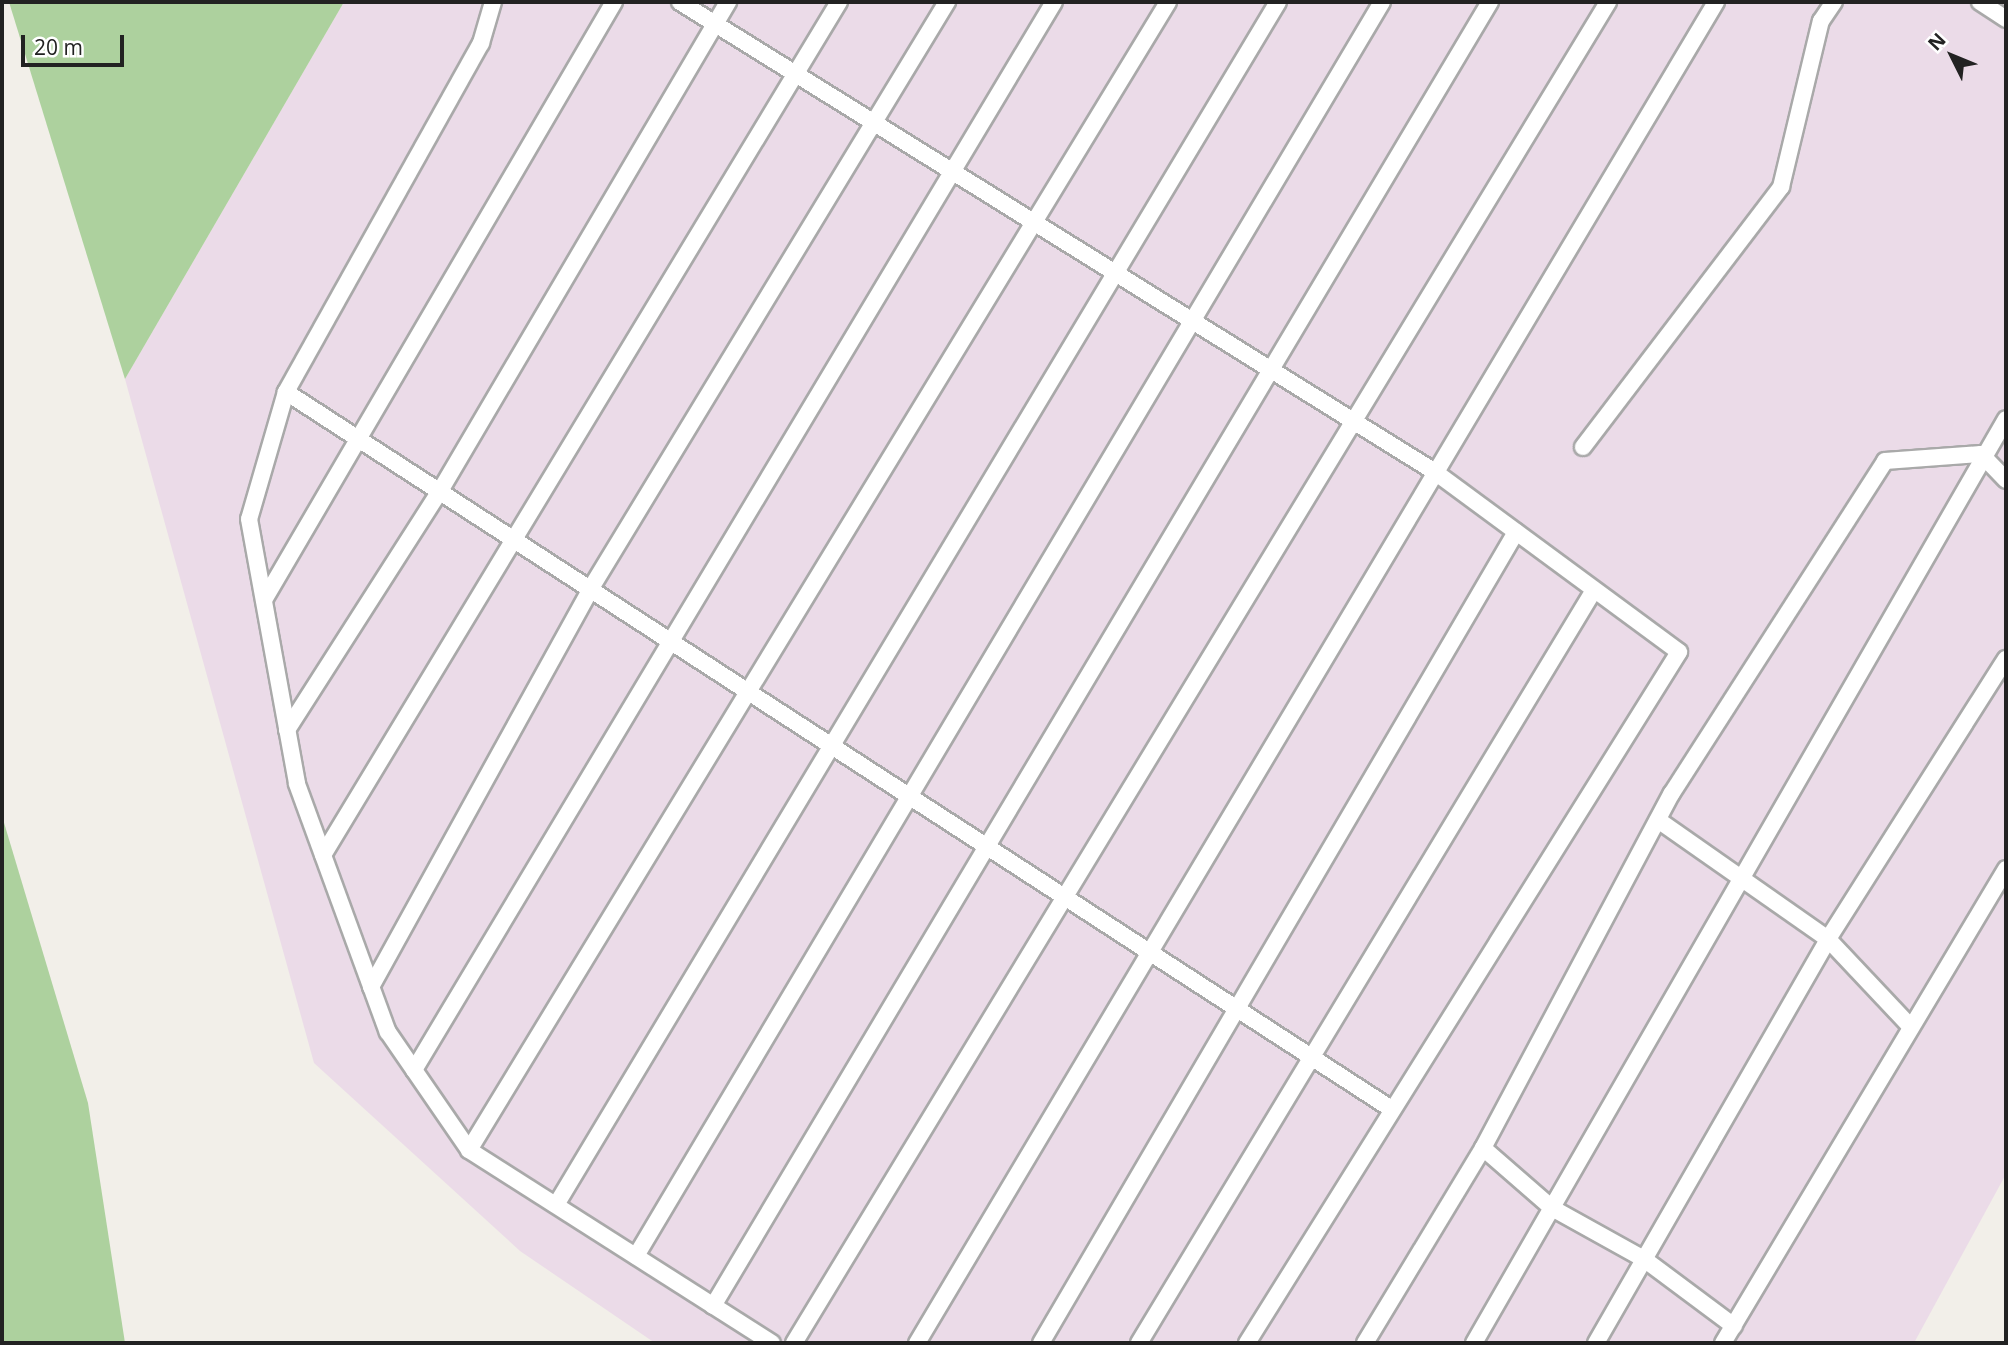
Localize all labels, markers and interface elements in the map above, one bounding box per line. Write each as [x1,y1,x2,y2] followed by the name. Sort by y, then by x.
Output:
[24,21,128,65] scale bar
[1917,21,1987,91] north arrow
[1922,27,1951,56] text: N
[34,33,83,61] text: 20 m

